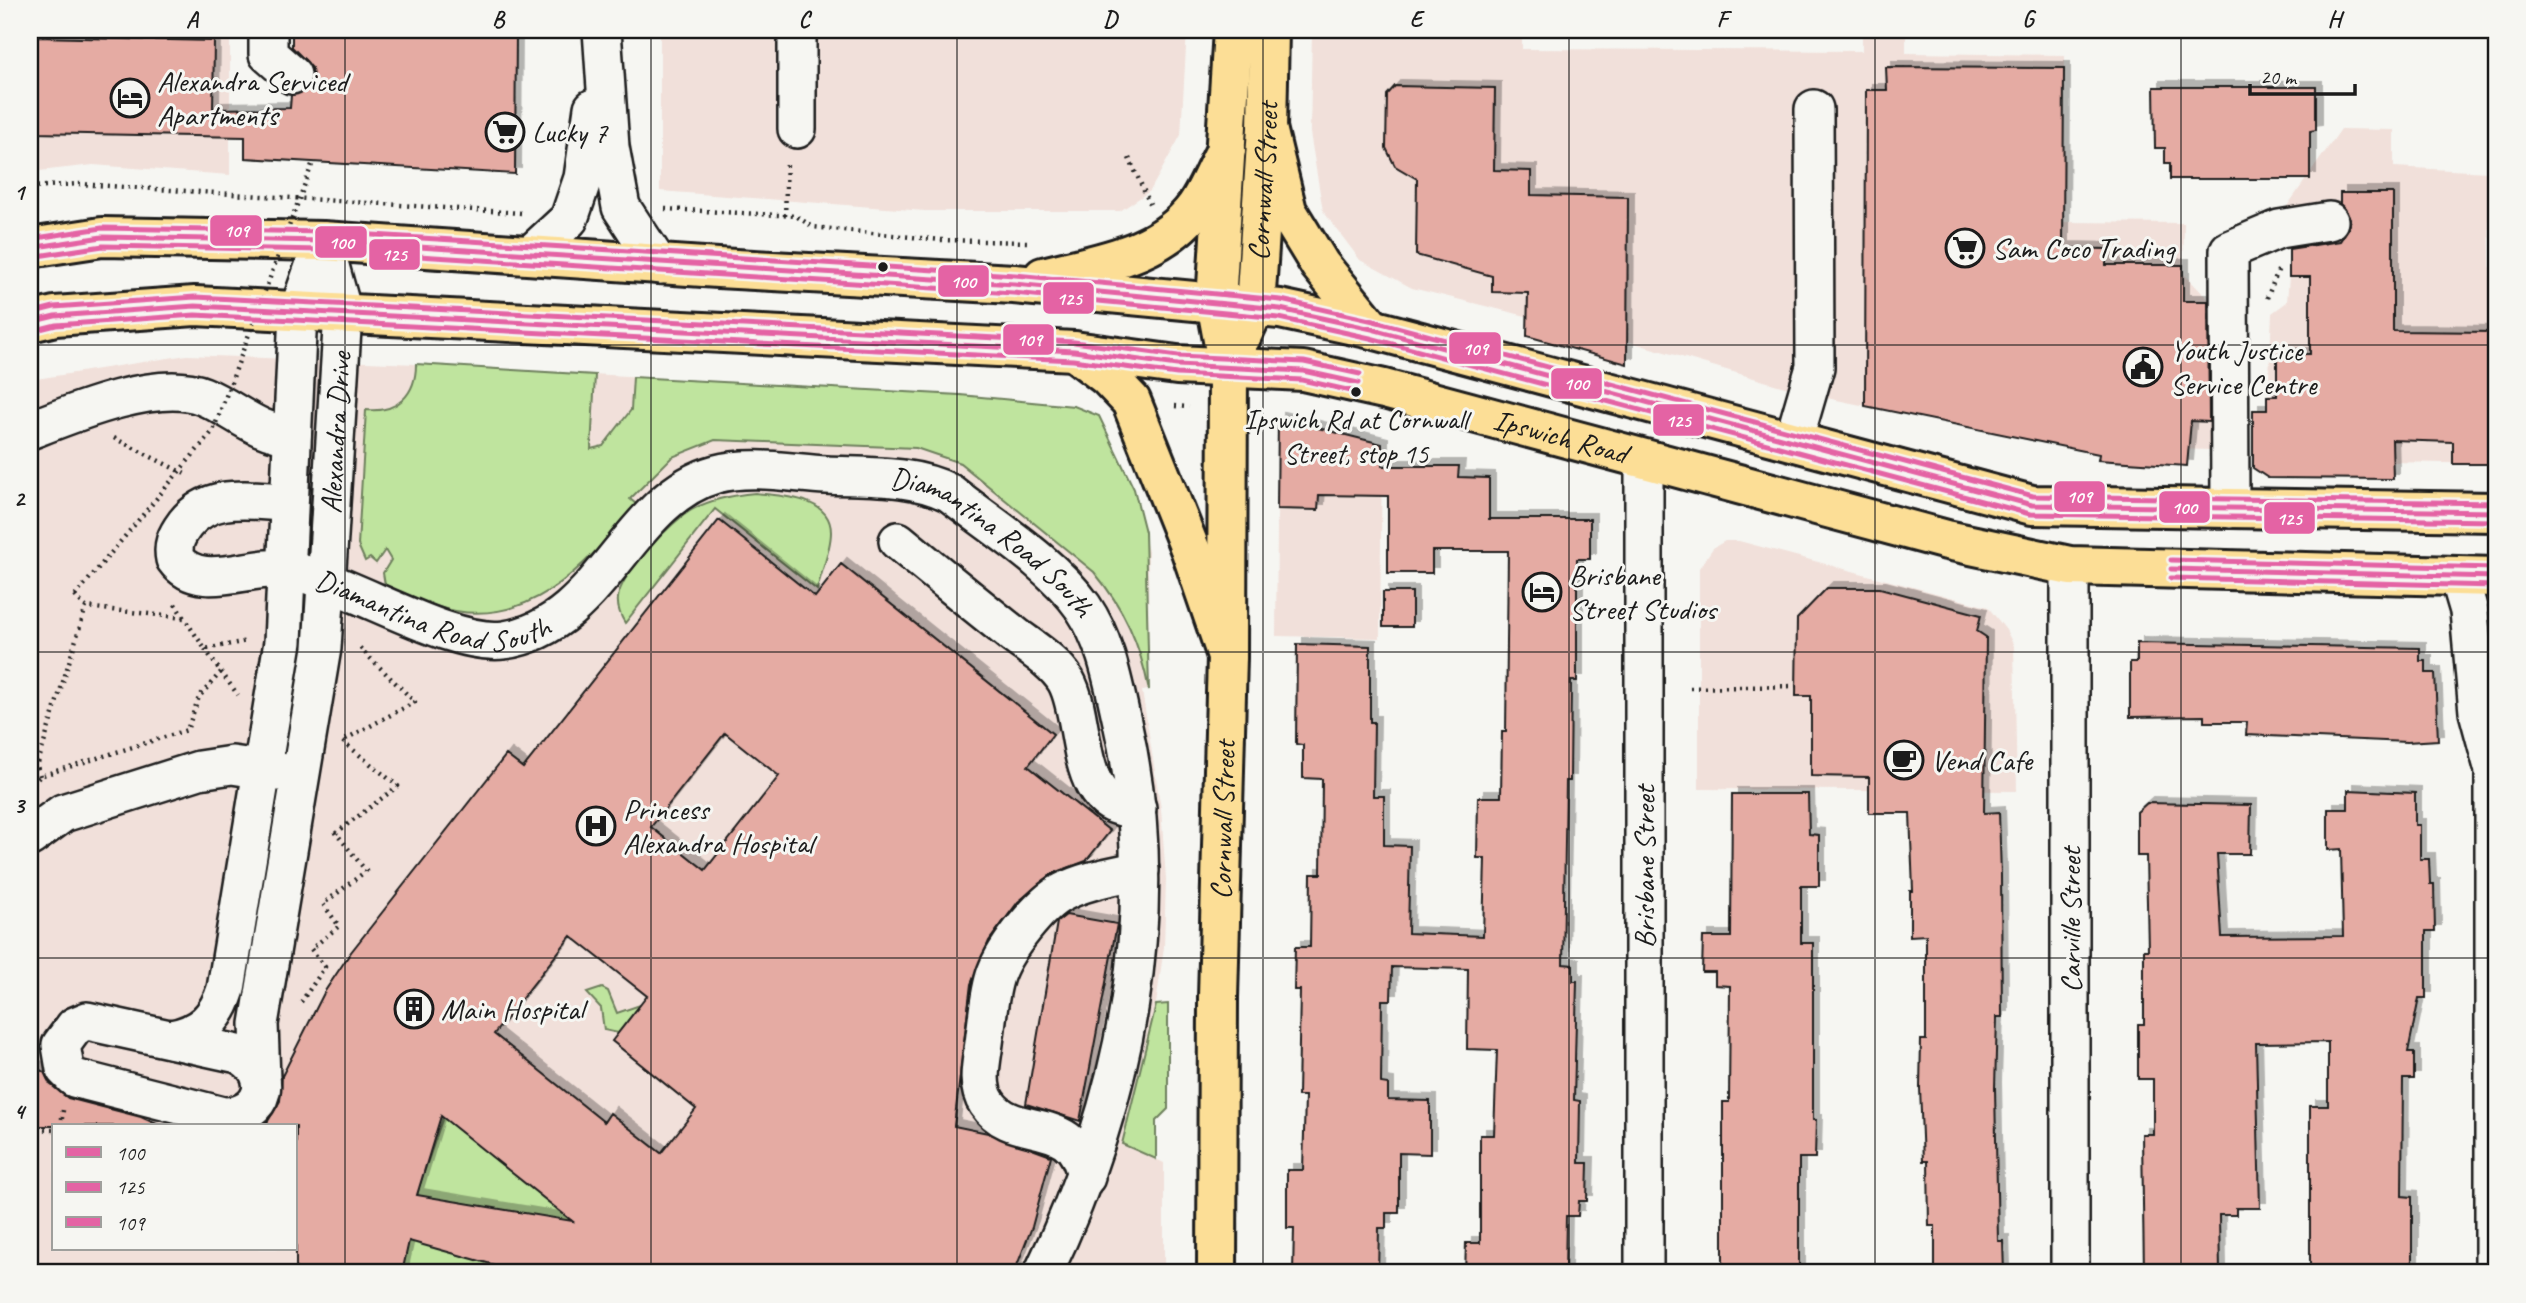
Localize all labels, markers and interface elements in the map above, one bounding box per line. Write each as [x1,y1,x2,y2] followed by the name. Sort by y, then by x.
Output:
[186,5,200,34] text: A
[492,5,506,34] text: B
[799,5,813,34] text: C
[1103,5,1119,34] text: D
[1410,5,1426,34] text: E
[1717,5,1733,34] text: F
[2022,5,2037,34] text: G
[2327,5,2345,34] text: H
[2250,52,2354,96] scale bar
[157,62,351,134] place label: Alexandra Serviced Apartments
[2260,64,2298,90] text: 20 m
[109,77,151,119] hotel icon: Alexandra Serviced Apartments
[1239,99,1287,262] street label: Cornwall Street
[484,111,526,153] supermarket icon: Lucky 7
[532,113,609,151] place label: Lucky 7
[14,178,27,207] text: 1
[209,214,263,247] line badge: 109
[223,219,251,243] text: 109
[314,225,368,259] line badge: 100
[1944,227,1986,269] supermarket icon: Sam Coco Trading
[1992,229,2177,267] place label: Sam Coco Trading
[328,231,356,255] text: 100
[368,238,421,271] line badge: 125
[381,243,408,267] text: 125
[876,260,890,274] unlabelled marker
[937,264,990,298] line badge: 100
[950,270,978,294] text: 100
[1042,281,1095,315] line badge: 125
[1056,287,1083,311] text: 125
[1002,323,1055,356] line badge: 109
[1016,328,1044,352] text: 109
[1448,331,1502,365] line badge: 109
[2170,331,2318,403] place label: Youth Justice Service Centre
[1462,337,1490,361] text: 109
[2122,346,2164,388] public building icon: Youth Justice Service Centre
[311,349,360,515] street label: Alexandra Drive
[1550,367,1603,400] line badge: 100
[1563,372,1591,396] text: 100
[1349,385,1363,399] marker: Ipswich Rd at Cornwall Street, stop 15
[1489,400,1636,474] street label: Ipswich Road
[1244,402,1473,471] place label: Ipswich Rd at Cornwall Street, stop 15
[1652,403,1705,437] line badge: 125
[1665,409,1692,433] text: 125
[888,459,1104,626] street label: Diamantina Road South
[2053,480,2106,513] line badge: 109
[14,484,27,513] text: 2
[2066,485,2094,509] text: 109
[2158,490,2211,524] line badge: 100
[2171,496,2199,520] text: 100
[2263,501,2316,535] line badge: 125
[2276,507,2303,531] text: 125
[1569,556,1719,628] place label: Brisbane Street Studios
[310,560,559,660] street label: Diamantina Road South
[1521,571,1563,613] hotel icon: Brisbane Street Studios
[1202,737,1244,900] street label: Cornwall Street
[1883,739,1925,781] cafe icon: Vend Cafe
[1931,741,2034,779] place label: Vend Cafe
[1625,783,1663,948] street label: Brisbane Street
[623,790,818,862] place label: Princess Alexandra Hospital
[14,791,27,820] text: 3
[575,805,617,847] hospital icon: Princess Alexandra Hospital
[2051,844,2089,993] street label: Carville Street
[393,988,435,1030] building icon: Main Hospital
[441,990,589,1028] place label: Main Hospital
[14,1097,27,1126] text: 4
[52,1124,298,1250] legend
[116,1140,146,1166] text: 100
[116,1174,146,1200] text: 125
[116,1210,146,1236] text: 109

